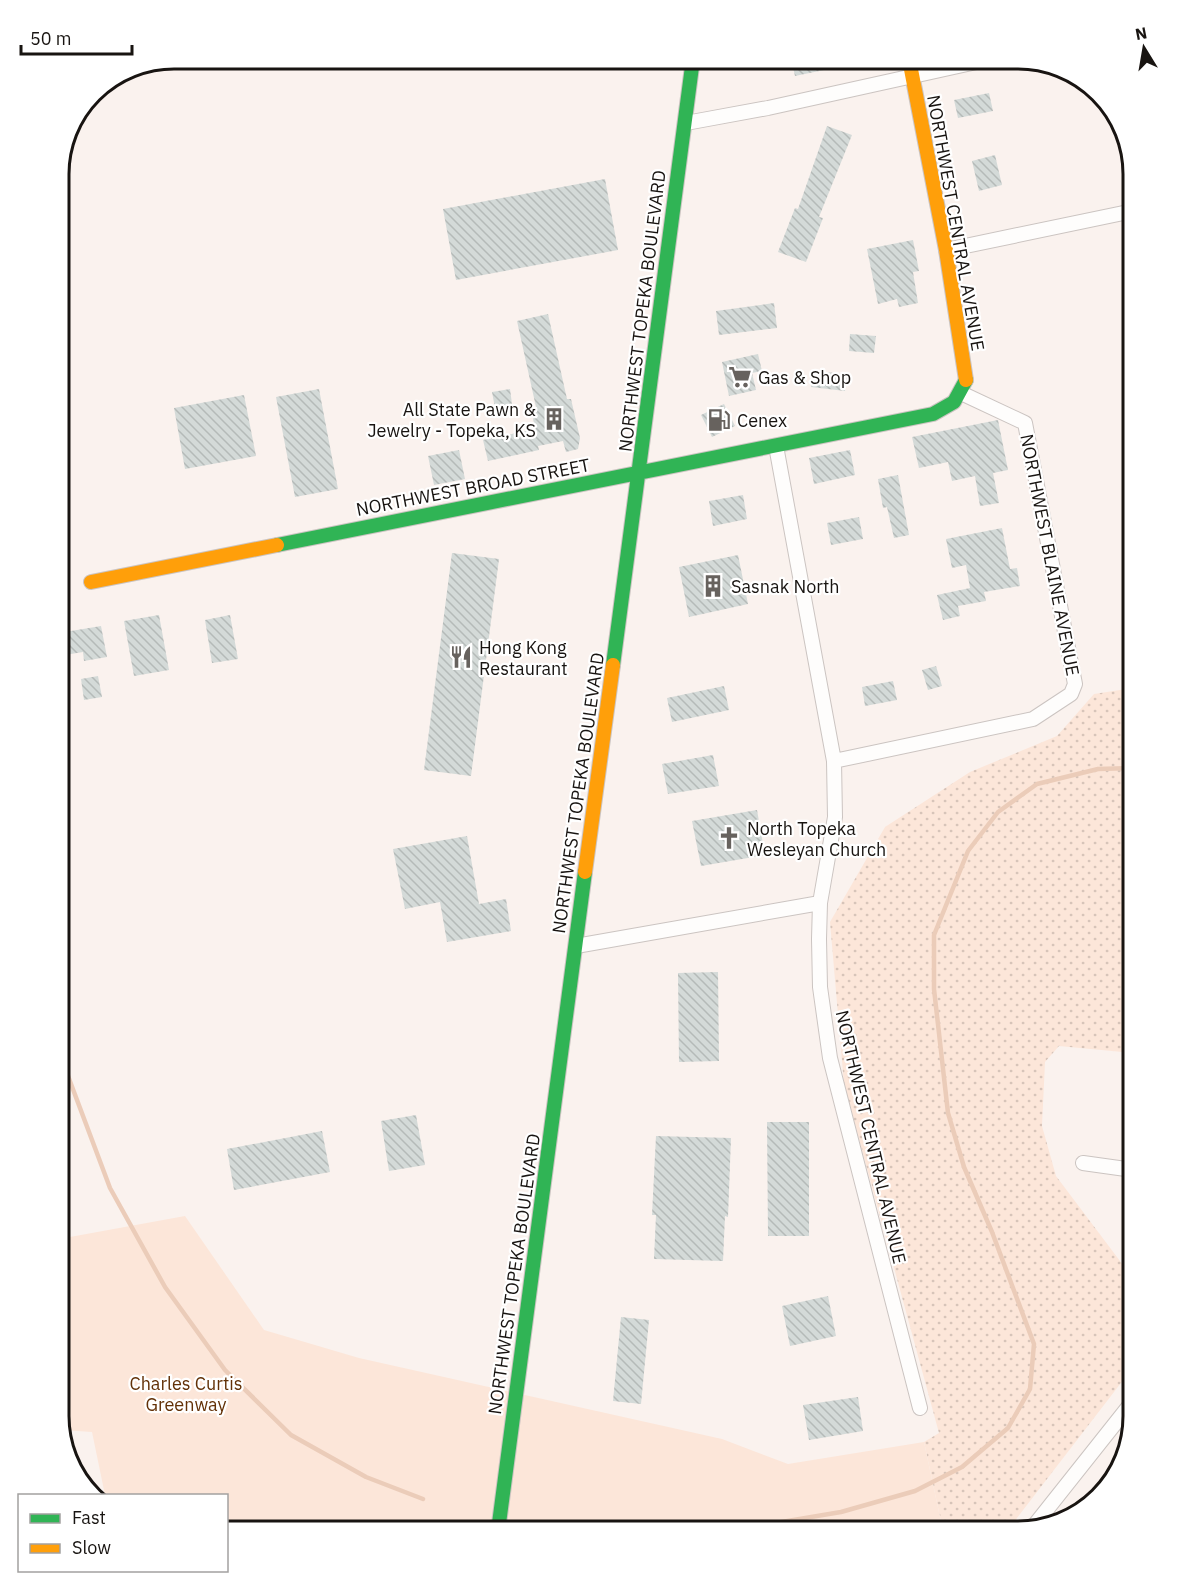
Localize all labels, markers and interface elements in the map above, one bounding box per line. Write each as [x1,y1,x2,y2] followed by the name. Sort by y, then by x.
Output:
[21,18,132,56] scale bar
[1114,18,1174,78] north arrow
[1134,22,1149,44] text: N
[30,27,72,50] text: 50 m
[922,93,990,353] street label: NORTHWEST CENTRAL AVENUE
[613,169,671,453] street label: NORTHWEST TOPEKA BOULEVARD
[727,364,753,390] supermarket icon: Gas & Shop
[758,366,851,389] place label: Gas & Shop
[367,398,537,442] place label: All State Pawn & Jewelry - Topeka, KS
[541,406,567,432] building icon: All State Pawn & Jewelry - Topeka, KS
[706,407,732,433] fuel station icon: Cenex
[737,409,787,432] place label: Cenex
[1015,432,1085,678] street label: NORTHWEST BLAINE AVENUE
[354,453,592,521] street label: NORTHWEST BROAD STREET
[700,573,726,599] building icon: Sasnak North
[731,575,839,598] place label: Sasnak North
[479,636,568,680] place label: Hong Kong Restaurant
[448,644,474,670] restaurant icon: Hong Kong Restaurant
[547,651,609,935] street label: NORTHWEST TOPEKA BOULEVARD
[747,817,886,861] place label: North Topeka Wesleyan Church
[716,825,742,851] church icon: North Topeka Wesleyan Church
[831,1008,911,1266] street label: NORTHWEST CENTRAL AVENUE
[483,1132,545,1416] street label: NORTHWEST TOPEKA BOULEVARD
[129,1372,243,1416] park label: Charles Curtis Greenway
[18,1494,228,1572] legend
[72,1506,106,1529] text: Fast
[72,1536,111,1559] text: Slow

